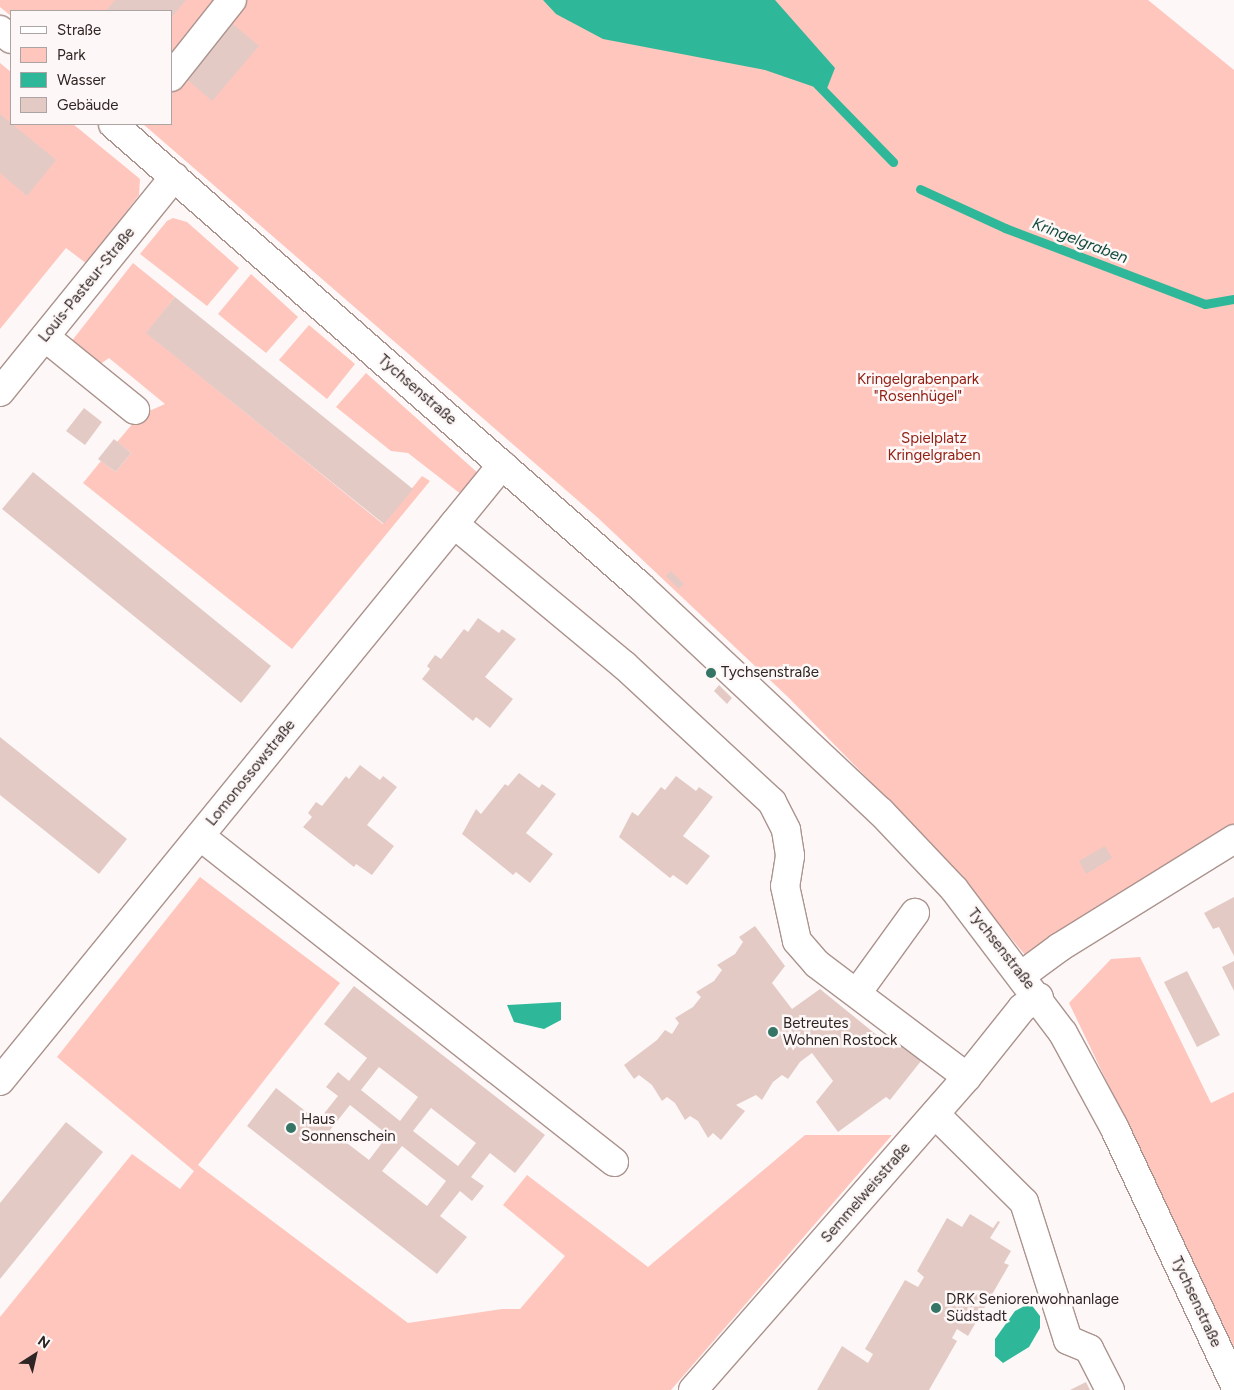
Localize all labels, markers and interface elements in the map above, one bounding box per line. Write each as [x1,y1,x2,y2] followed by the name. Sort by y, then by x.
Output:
[10,10,172,125] legend
[57,21,101,39] text: Straße
[57,46,86,64] text: Park
[57,71,106,89] text: Wasser
[57,96,118,114] text: Gebäude
[1030,214,1130,268] water label: Kringelgraben
[35,224,139,346] street label: Louis-Pasteur-Straße
[374,351,460,429] street label: Tychsenstraße
[857,370,979,405] park label: Kringelgrabenpark "Rosenhügel"
[887,429,981,464] park label: Spielplatz Kringelgraben
[721,664,819,682] place label: Tychsenstraße
[705,667,717,679] marker: Tychsenstraße
[203,716,299,830] street label: Lomonossowstraße
[964,905,1038,993] street label: Tychsenstraße
[783,1014,897,1049] place label: Betreutes Wohnen Rostock
[767,1026,779,1038] marker: Betreutes Wohnen Rostock
[301,1110,396,1145] place label: Haus Sonnenschein
[285,1122,297,1134] marker: Haus Sonnenschein
[818,1139,914,1247] street label: Semmelweisstraße
[1167,1254,1225,1350] street label: Tychsenstraße
[946,1290,1119,1325] place label: DRK Seniorenwohnanlage Südstadt
[930,1302,942,1314] marker: DRK Seniorenwohnanlage Südstadt
[10,1330,60,1380] north arrow
[35,1332,53,1352] text: N

